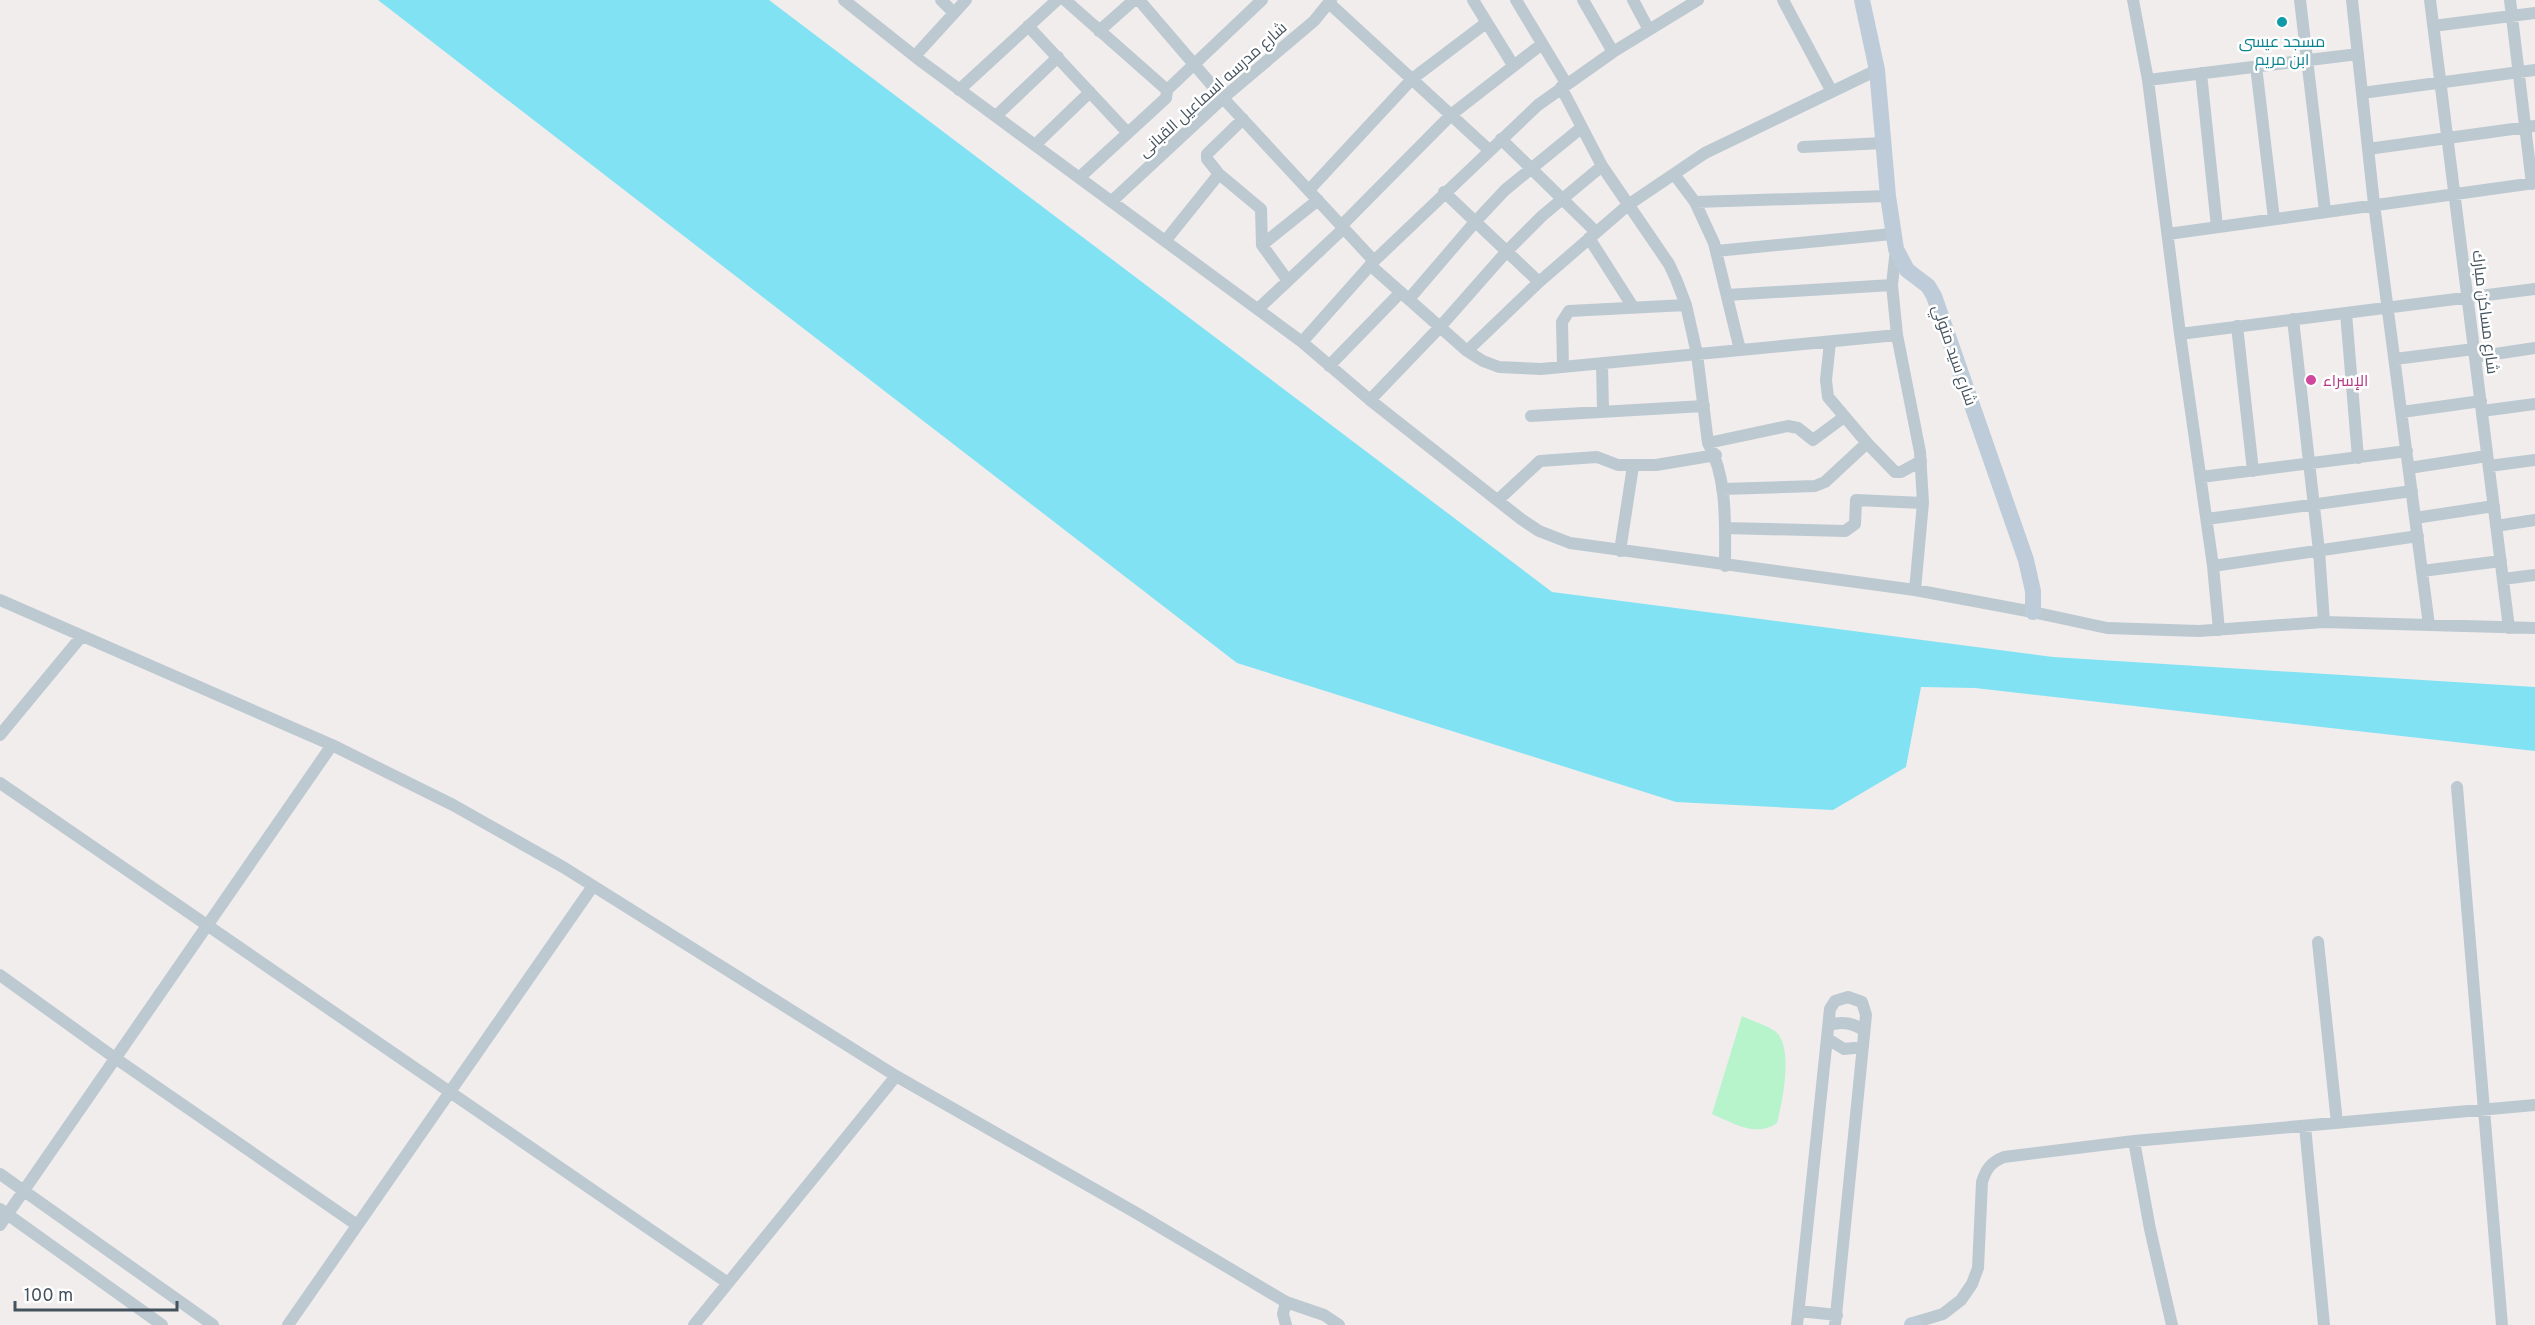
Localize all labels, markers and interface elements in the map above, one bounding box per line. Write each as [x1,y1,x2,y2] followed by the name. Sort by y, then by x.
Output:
[2275,15,2289,29] marker: مسجد عيسى ابن مريم
[1135,18,1292,162] street label: شارع مدرسه اسماعيل القبانى
[2239,33,2325,71] place label: مسجد عيسى ابن مريم
[2466,249,2502,375] street label: شارع مساكن مبارك
[1925,302,1980,409] street label: شارع سيد متولي
[2323,372,2368,392] place label: الإسراء
[2304,373,2318,387] marker: الإسراء
[15,1274,177,1312] scale bar
[24,1285,73,1308] text: 100 m

